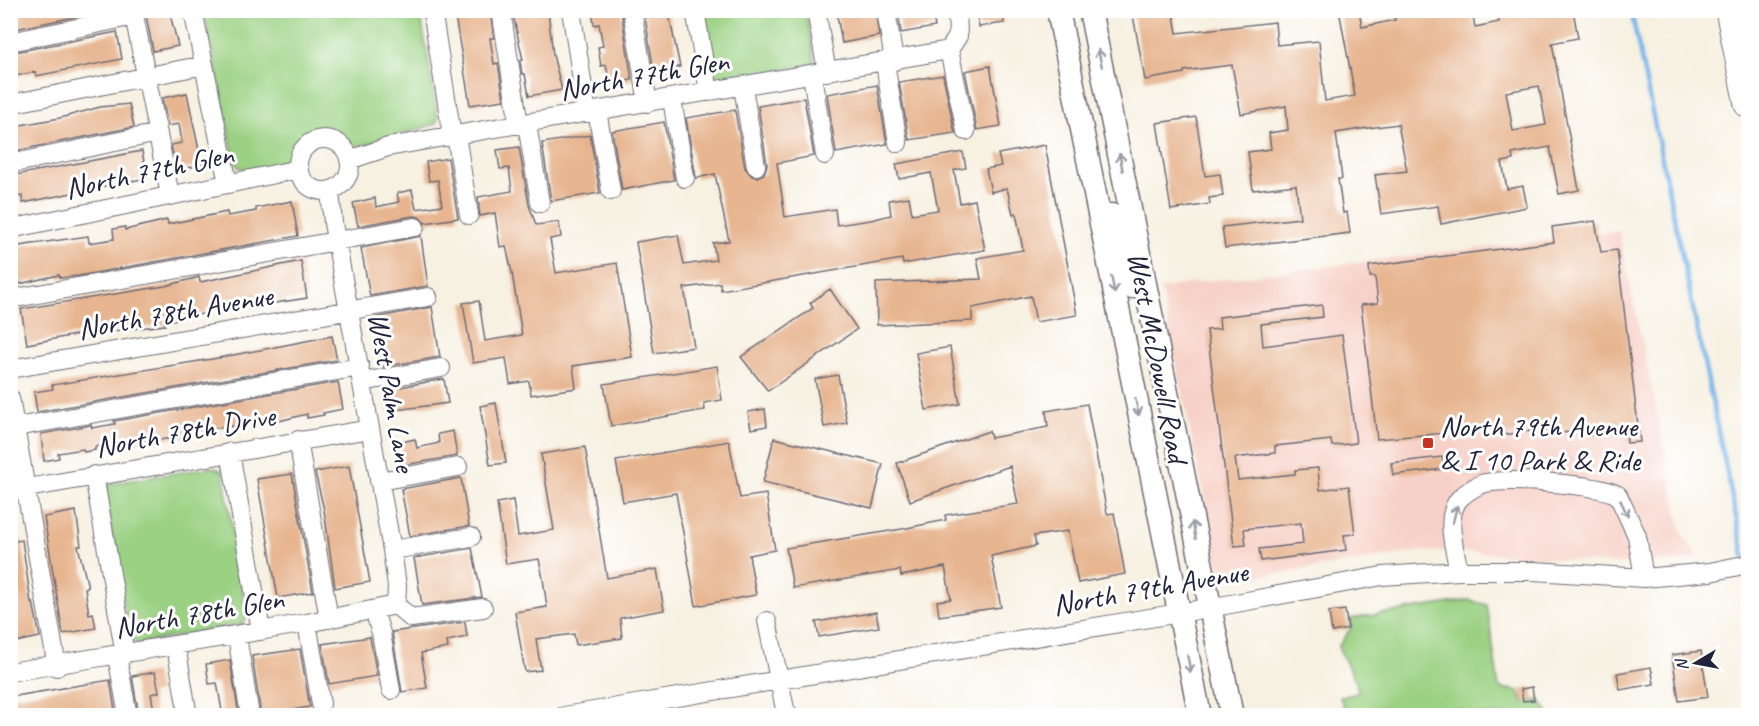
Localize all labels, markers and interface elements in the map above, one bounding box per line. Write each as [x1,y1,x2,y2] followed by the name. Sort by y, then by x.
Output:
[557,41,733,109] street label: North 77th Glen
[1094,48,1105,68] one-way arrow
[61,134,238,207] street label: North 77th Glen
[1115,153,1126,172] one-way arrow
[1119,249,1198,470] street label: West McDowell Road
[1108,275,1119,294] one-way arrow
[75,276,278,348] street label: North 78th Avenue
[359,309,425,477] street label: West Palm Lane
[92,396,280,465] street label: North 78th Drive
[1132,397,1143,416] one-way arrow
[1440,407,1642,479] place label: North 79th Avenue & I 10 Park & Ride
[1421,436,1435,450] marker: North 79th Avenue & I 10 Park & Ride
[1618,499,1630,517] one-way arrow
[1449,504,1461,523] one-way arrow
[1188,521,1199,540] one-way arrow
[1050,552,1253,624] street label: North 79th Avenue
[112,579,288,647] street label: North 78th Glen
[1666,633,1726,693] north arrow
[1184,654,1196,673] one-way arrow
[1671,656,1693,672] text: N

